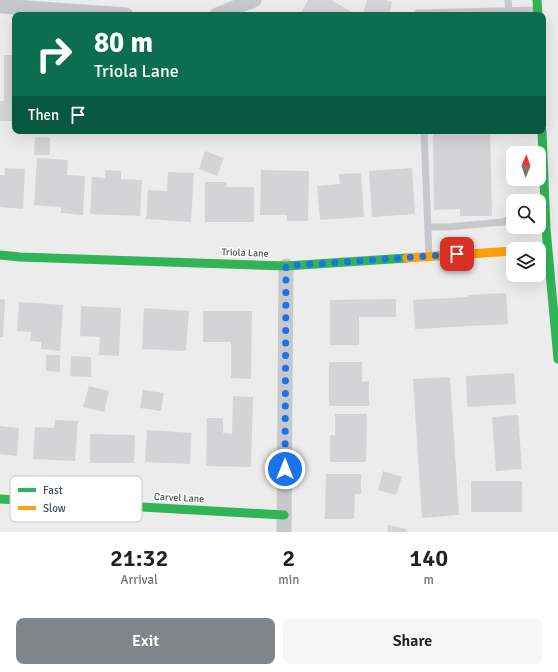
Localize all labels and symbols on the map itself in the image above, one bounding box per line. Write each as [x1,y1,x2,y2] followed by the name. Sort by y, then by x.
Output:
[506,146,546,186] north arrow
[440,237,474,271] pin
[221,246,269,260] street label: Triola Lane
[264,448,306,490] position arrow
[10,476,142,522] legend
[43,484,63,497] text: Fast
[154,491,204,505] street label: Carvel Lane
[43,502,66,515] text: Slow

